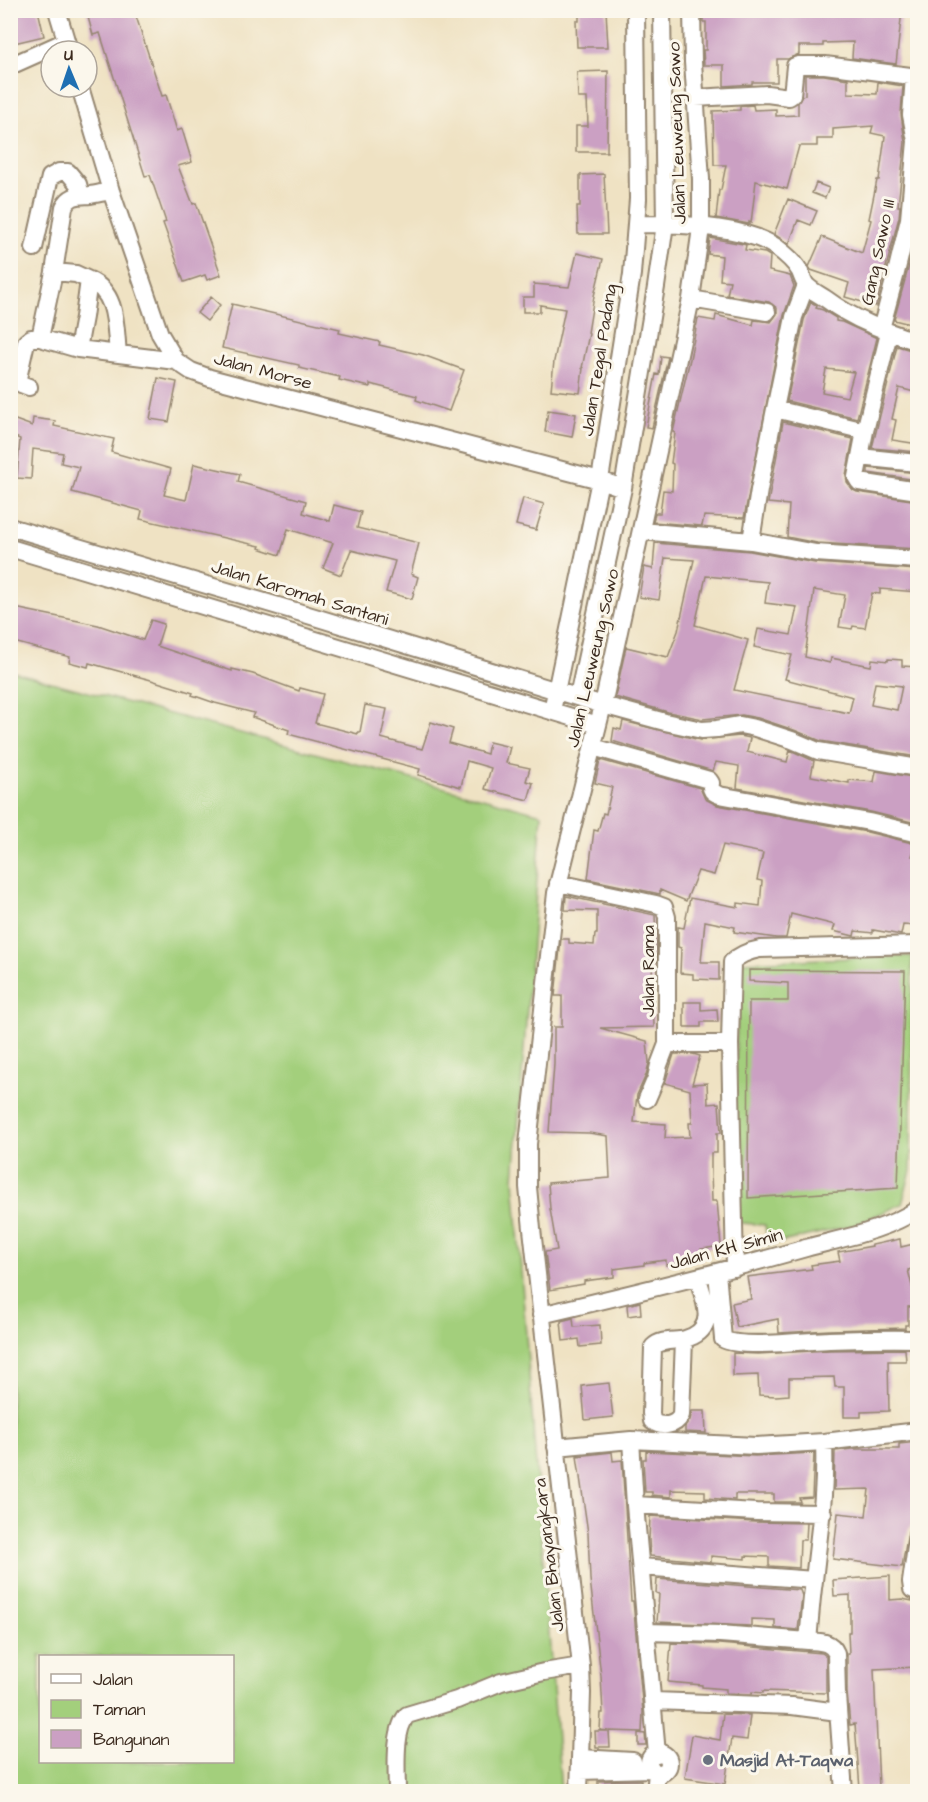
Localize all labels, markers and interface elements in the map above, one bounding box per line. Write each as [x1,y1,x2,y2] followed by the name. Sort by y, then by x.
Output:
[39,39,99,99] north arrow
[661,41,694,225] street label: Jalan Leuweung Sawo
[64,44,73,66] text: U
[855,197,902,308] street label: Gang Sawo III
[575,282,624,438] street label: Jalan Tegal Padang
[211,346,315,396] street label: Jalan Morse
[208,554,392,632] street label: Jalan Karomah Santani
[560,566,627,750] street label: Jalan Leuweung Sawo
[636,925,661,1017] street label: Jalan Rama
[667,1222,785,1276] street label: Jalan KH Simin
[527,1477,572,1633] street label: Jalan Bhayangkara
[39,1655,234,1763] legend
[93,1667,133,1692] text: Jalan
[93,1697,146,1722] text: Taman
[93,1727,170,1753] text: Bangunan
[720,1748,854,1773] place label: Masjid At-Taqwa
[701,1753,715,1767] marker: Masjid At-Taqwa

